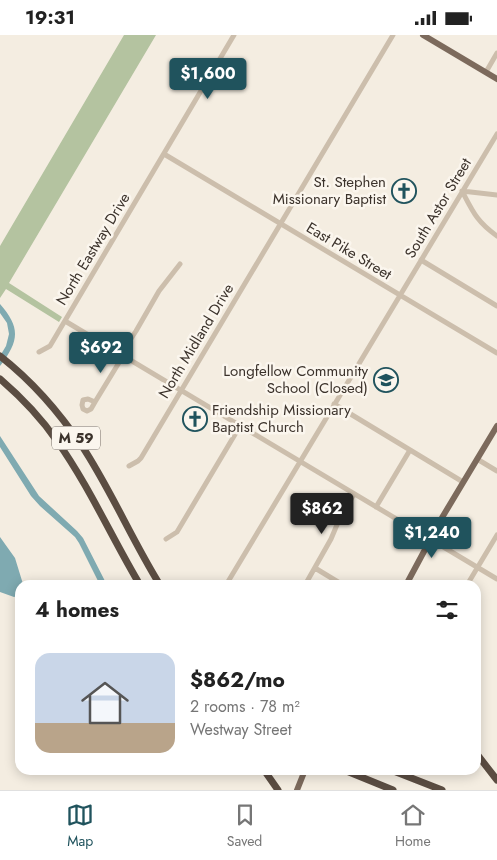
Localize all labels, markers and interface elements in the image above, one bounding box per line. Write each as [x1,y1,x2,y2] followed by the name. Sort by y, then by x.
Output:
[25,4,75,31] text: 19:31
[167,57,249,100] pin: $1,600
[180,62,236,85] text: $1,600
[399,153,477,262] street label: South Astor Street
[273,171,386,210] place label: St. Stephen Missionary Baptist
[391,178,417,204] church icon: St. Stephen Missionary Baptist
[51,188,135,309] street label: North Eastway Drive
[302,217,396,285] street label: East Pike Street
[153,279,239,403] street label: North Midland Drive
[71,331,131,374] pin: $692
[80,336,122,359] text: $692
[223,360,368,399] place label: Longfellow Community School (Closed)
[373,367,399,393] school or university icon: Longfellow Community School (Closed)
[212,399,351,438] place label: Friendship Missionary Baptist Church
[182,406,208,432] church icon: Friendship Missionary Baptist Church
[52,427,100,449] road number: M 59
[292,493,352,535] pin: $862
[301,497,343,520] text: $862
[391,517,473,559] pin: $1,240
[404,521,460,544] text: $1,240
[35,595,119,625] text: 4 homes
[433,596,461,624] icon: filters
[190,665,285,695] text: $862/mo
[75,673,135,733] icon: home
[190,695,300,718] text: 2 rooms · 78 m²
[190,718,292,741] text: Westway Street
[66,801,94,851] tab: Map
[227,801,262,851] tab: Saved
[395,801,431,851] tab: Home

